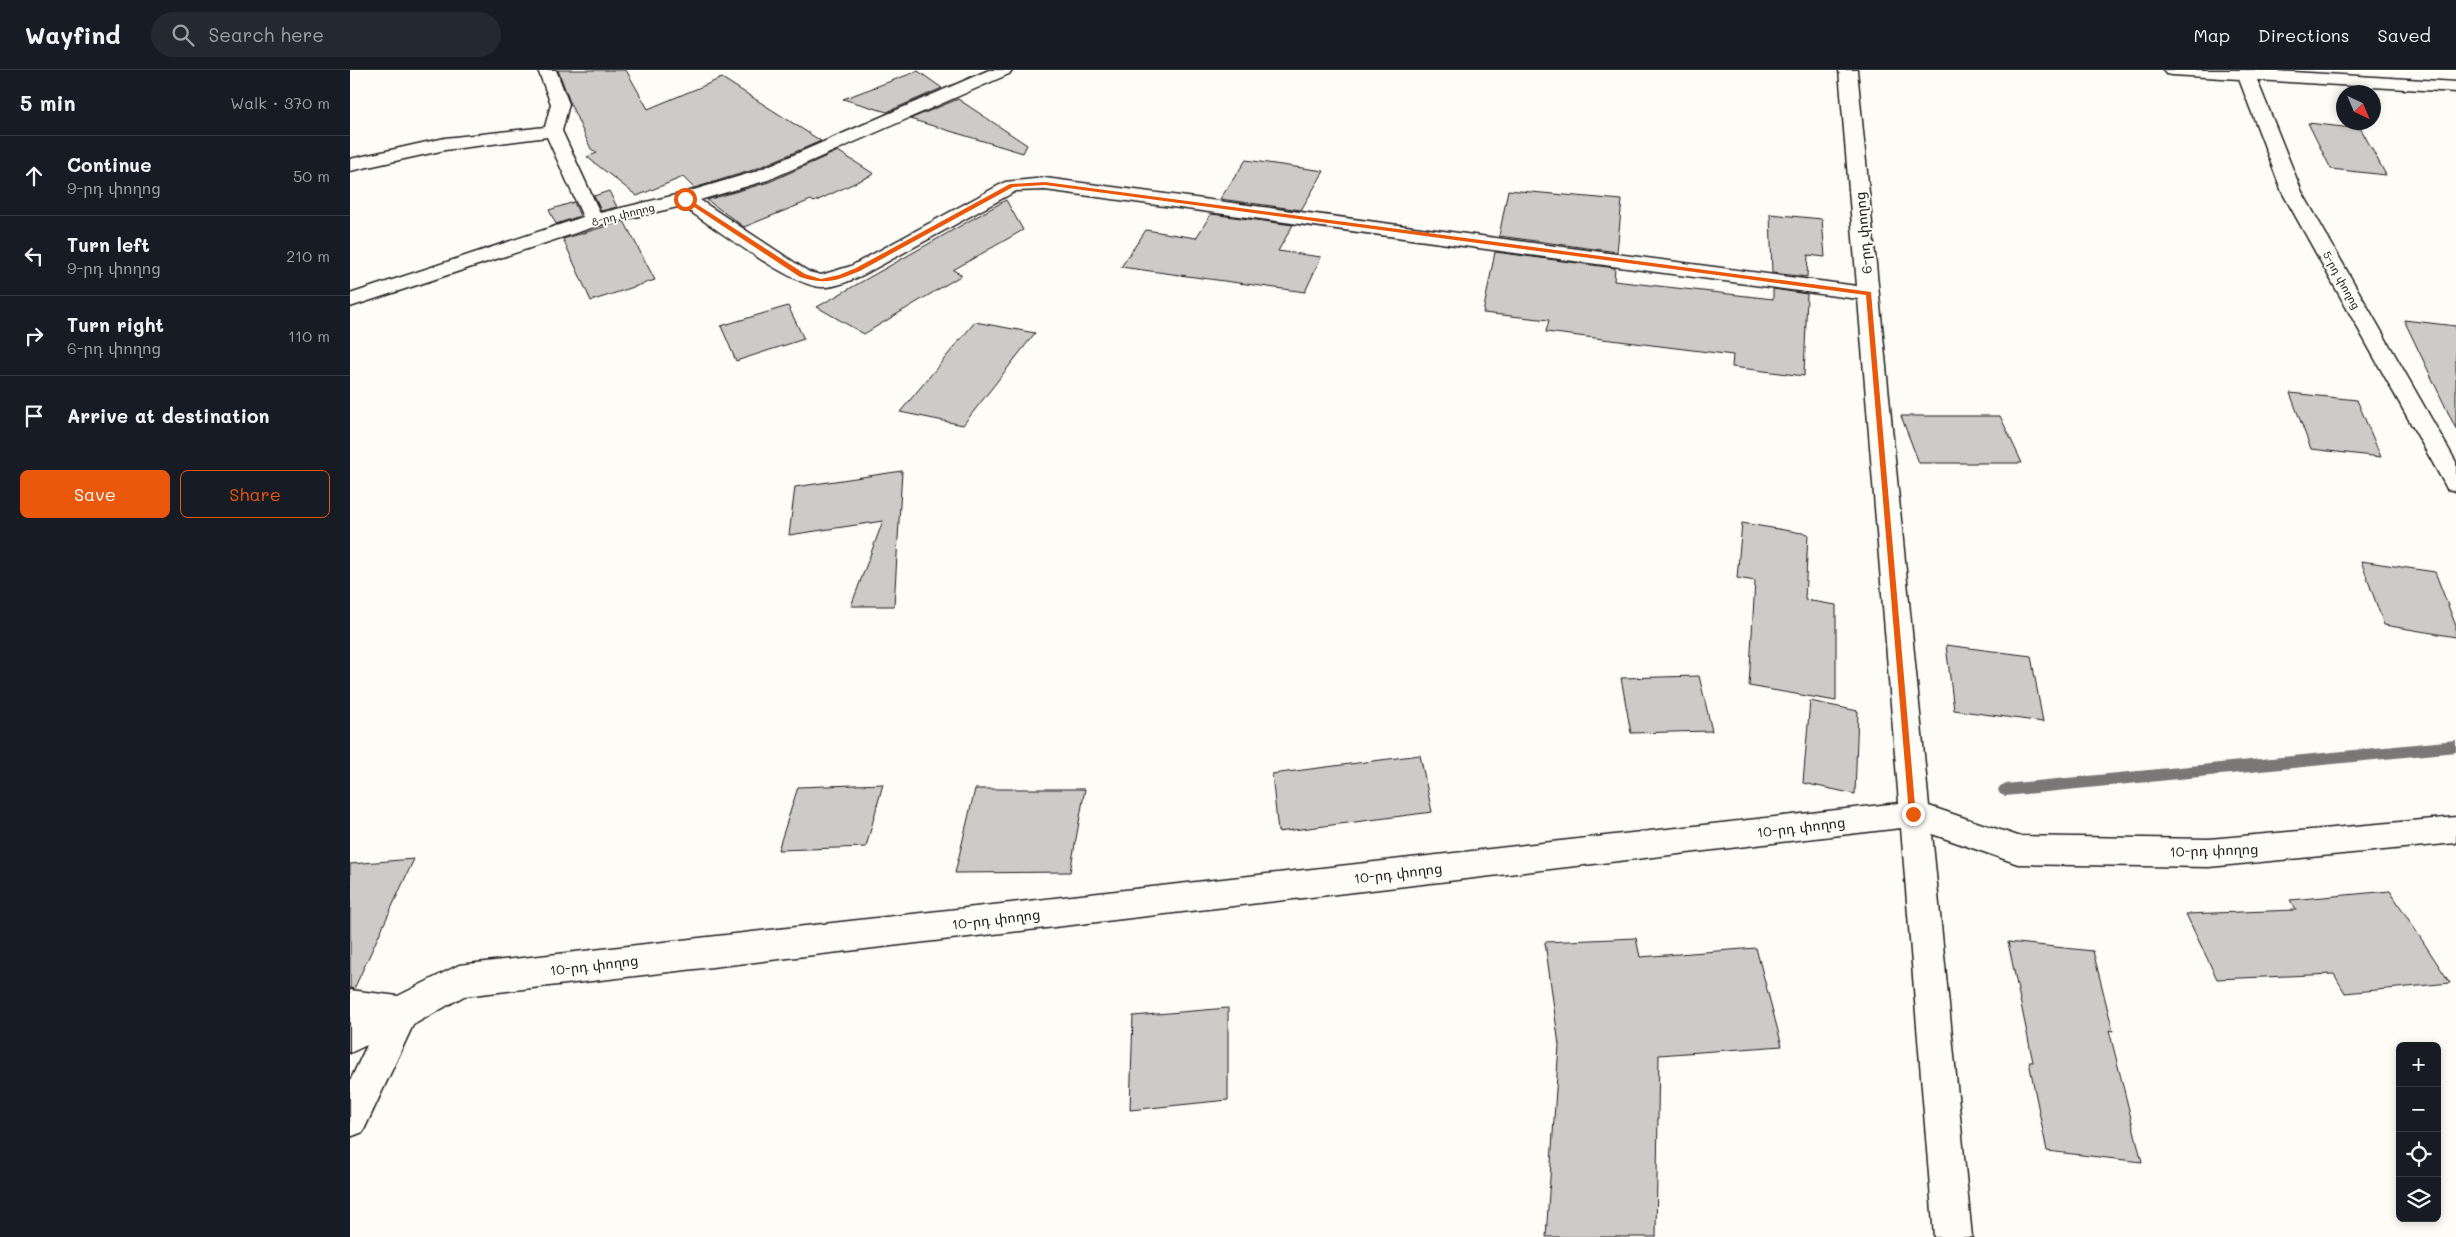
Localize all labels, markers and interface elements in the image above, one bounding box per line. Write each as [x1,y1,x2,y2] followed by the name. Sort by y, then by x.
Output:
[151,12,501,57] search box
[25,19,121,50] text: Wayfind
[169,21,197,49] icon: search
[209,22,324,47] text: Search here
[2193,23,2230,47] text: Map
[2258,23,2350,47] text: Directions
[2378,23,2431,47] text: Saved
[2336,85,2381,130] north arrow
[20,89,76,116] text: 5 min
[230,92,330,113] text: Walk · 370 m
[67,152,152,177] text: Continue
[20,162,48,190] icon: ahead
[293,165,330,186] text: 50 m
[67,177,161,198] text: 9-րդ փողոց
[674,188,697,211] route start
[1850,191,1876,275] street label: 6-րդ փողոց
[590,199,656,229] street label: 8-րդ փողոց
[67,232,150,257] text: Turn left
[20,242,48,270] icon: left
[286,245,330,266] text: 210 m
[2320,248,2364,312] street label: 5-րդ փողոց
[67,257,161,278] text: 9-րդ փողոց
[67,312,164,337] text: Turn right
[20,322,48,350] icon: right
[288,325,330,346] text: 110 m
[67,337,161,358] text: 6-րդ փողոց
[20,402,48,430] icon: arrive
[67,403,270,428] text: Arrive at destination
[20,470,170,518] button: Save
[180,470,330,518] button: Share
[1902,803,1925,826] route end
[1756,812,1846,842] street label: 10-րդ փողոց
[2169,839,2259,861] street label: 10-րդ փողոց
[1353,858,1443,888] street label: 10-րդ փողոց
[951,904,1041,934] street label: 10-րդ փողոց
[549,950,639,980] street label: 10-րդ փողոց
[2396,1042,2441,1222] map controls
[2396,1042,2441,1087] button: +
[2396,1087,2441,1132] button: −
[2396,1132,2441,1177] button: locate
[2396,1177,2441,1222] button: layers

